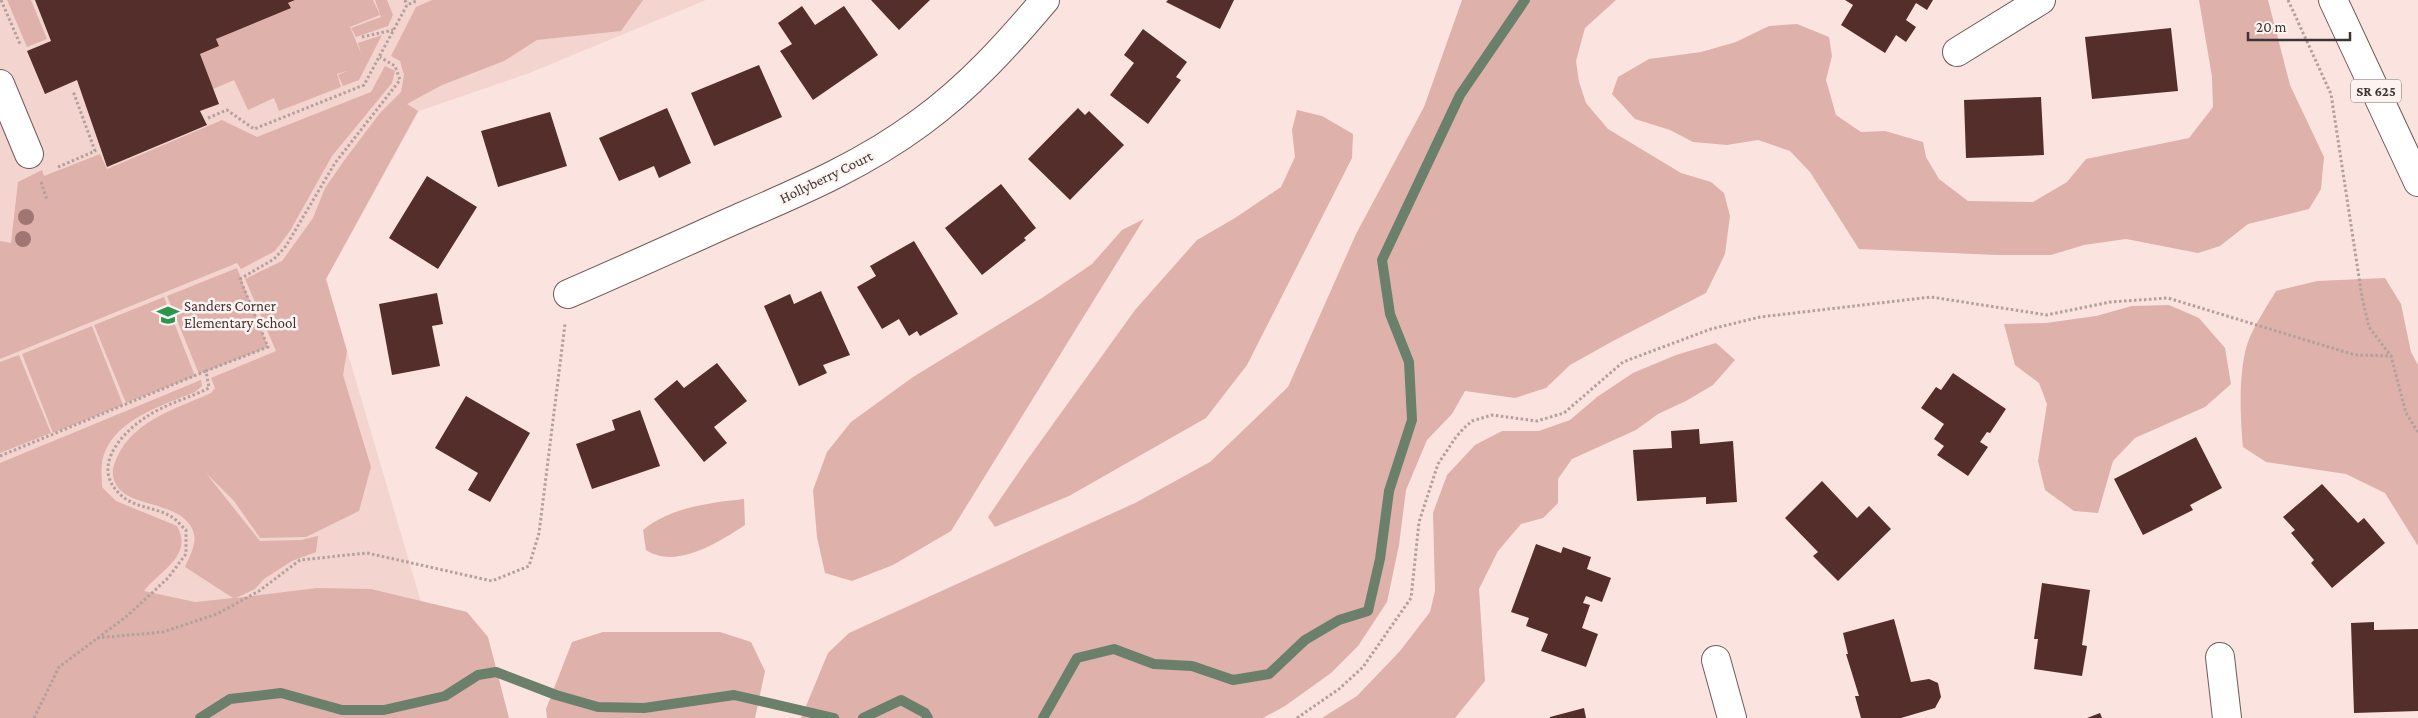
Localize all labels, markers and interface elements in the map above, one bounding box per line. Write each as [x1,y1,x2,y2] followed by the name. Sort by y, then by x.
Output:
[2248,10,2350,42] scale bar
[2256,19,2287,35] text: 20 m
[2351,80,2401,102] road number: SR 625
[777,147,876,207] street label: Hollyberry Court
[184,298,296,332] place label: Sanders Corner Elementary School
[155,302,181,328] school or university icon: Sanders Corner Elementary School

